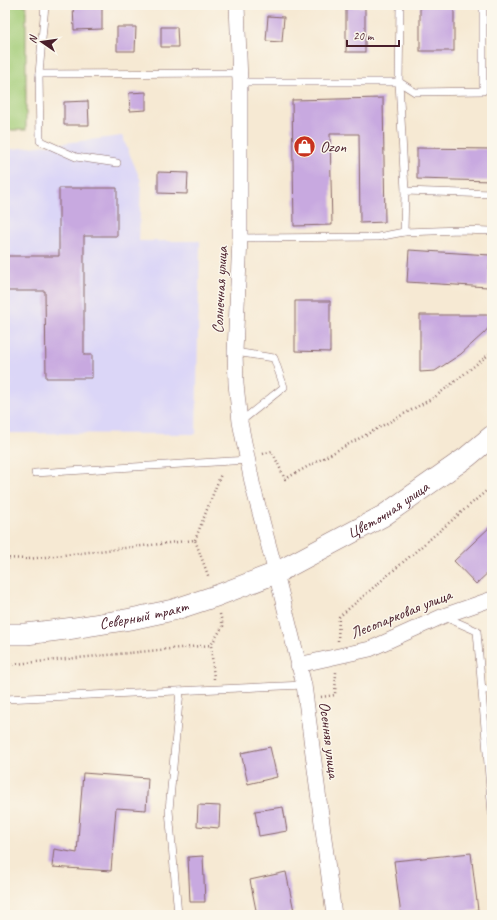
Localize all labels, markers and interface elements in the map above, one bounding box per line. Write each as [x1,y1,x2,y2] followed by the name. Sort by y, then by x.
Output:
[22,22,62,62] north arrow
[347,22,399,48] scale bar
[353,28,375,44] text: 20 m
[25,33,40,45] text: N
[292,134,318,160] shop icon: Ozon
[320,137,347,157] place label: Ozon
[208,245,232,334] street label: Солнечная улица
[344,476,434,543] street label: Цветочная улица
[347,584,456,643] street label: Лесопарковая улица
[98,595,192,634] street label: Северный тракт
[314,701,344,781] street label: Осенняя улица

